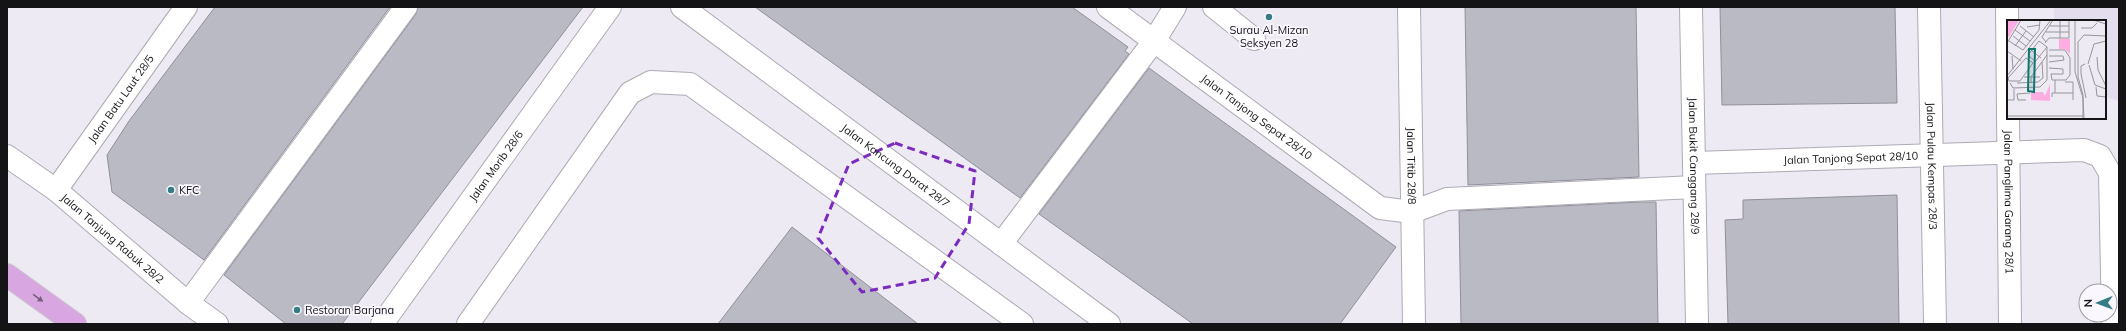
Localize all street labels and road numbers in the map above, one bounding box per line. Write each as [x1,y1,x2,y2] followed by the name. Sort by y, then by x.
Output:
[85,52,157,145] street label: Jalan Batu Laut 28/5
[1198,71,1316,163] street label: Jalan Tanjong Sepat 28/10
[1686,97,1702,235] street label: Jalan Bukit Canggang 28/9
[1924,102,1940,230] street label: Jalan Pulau Kempas 28/3
[839,121,953,210] street label: Jalan Kancung Darat 28/7
[466,127,526,204] street label: Jalan Morib 28/6
[1404,127,1419,205] street label: Jalan Titib 28/8
[2001,130,2017,274] street label: Jalan Panglima Garang 28/1
[1783,149,1919,167] street label: Jalan Tanjong Sepat 28/10
[58,190,167,287] street label: Jalan Tanjung Rabuk 28/2

